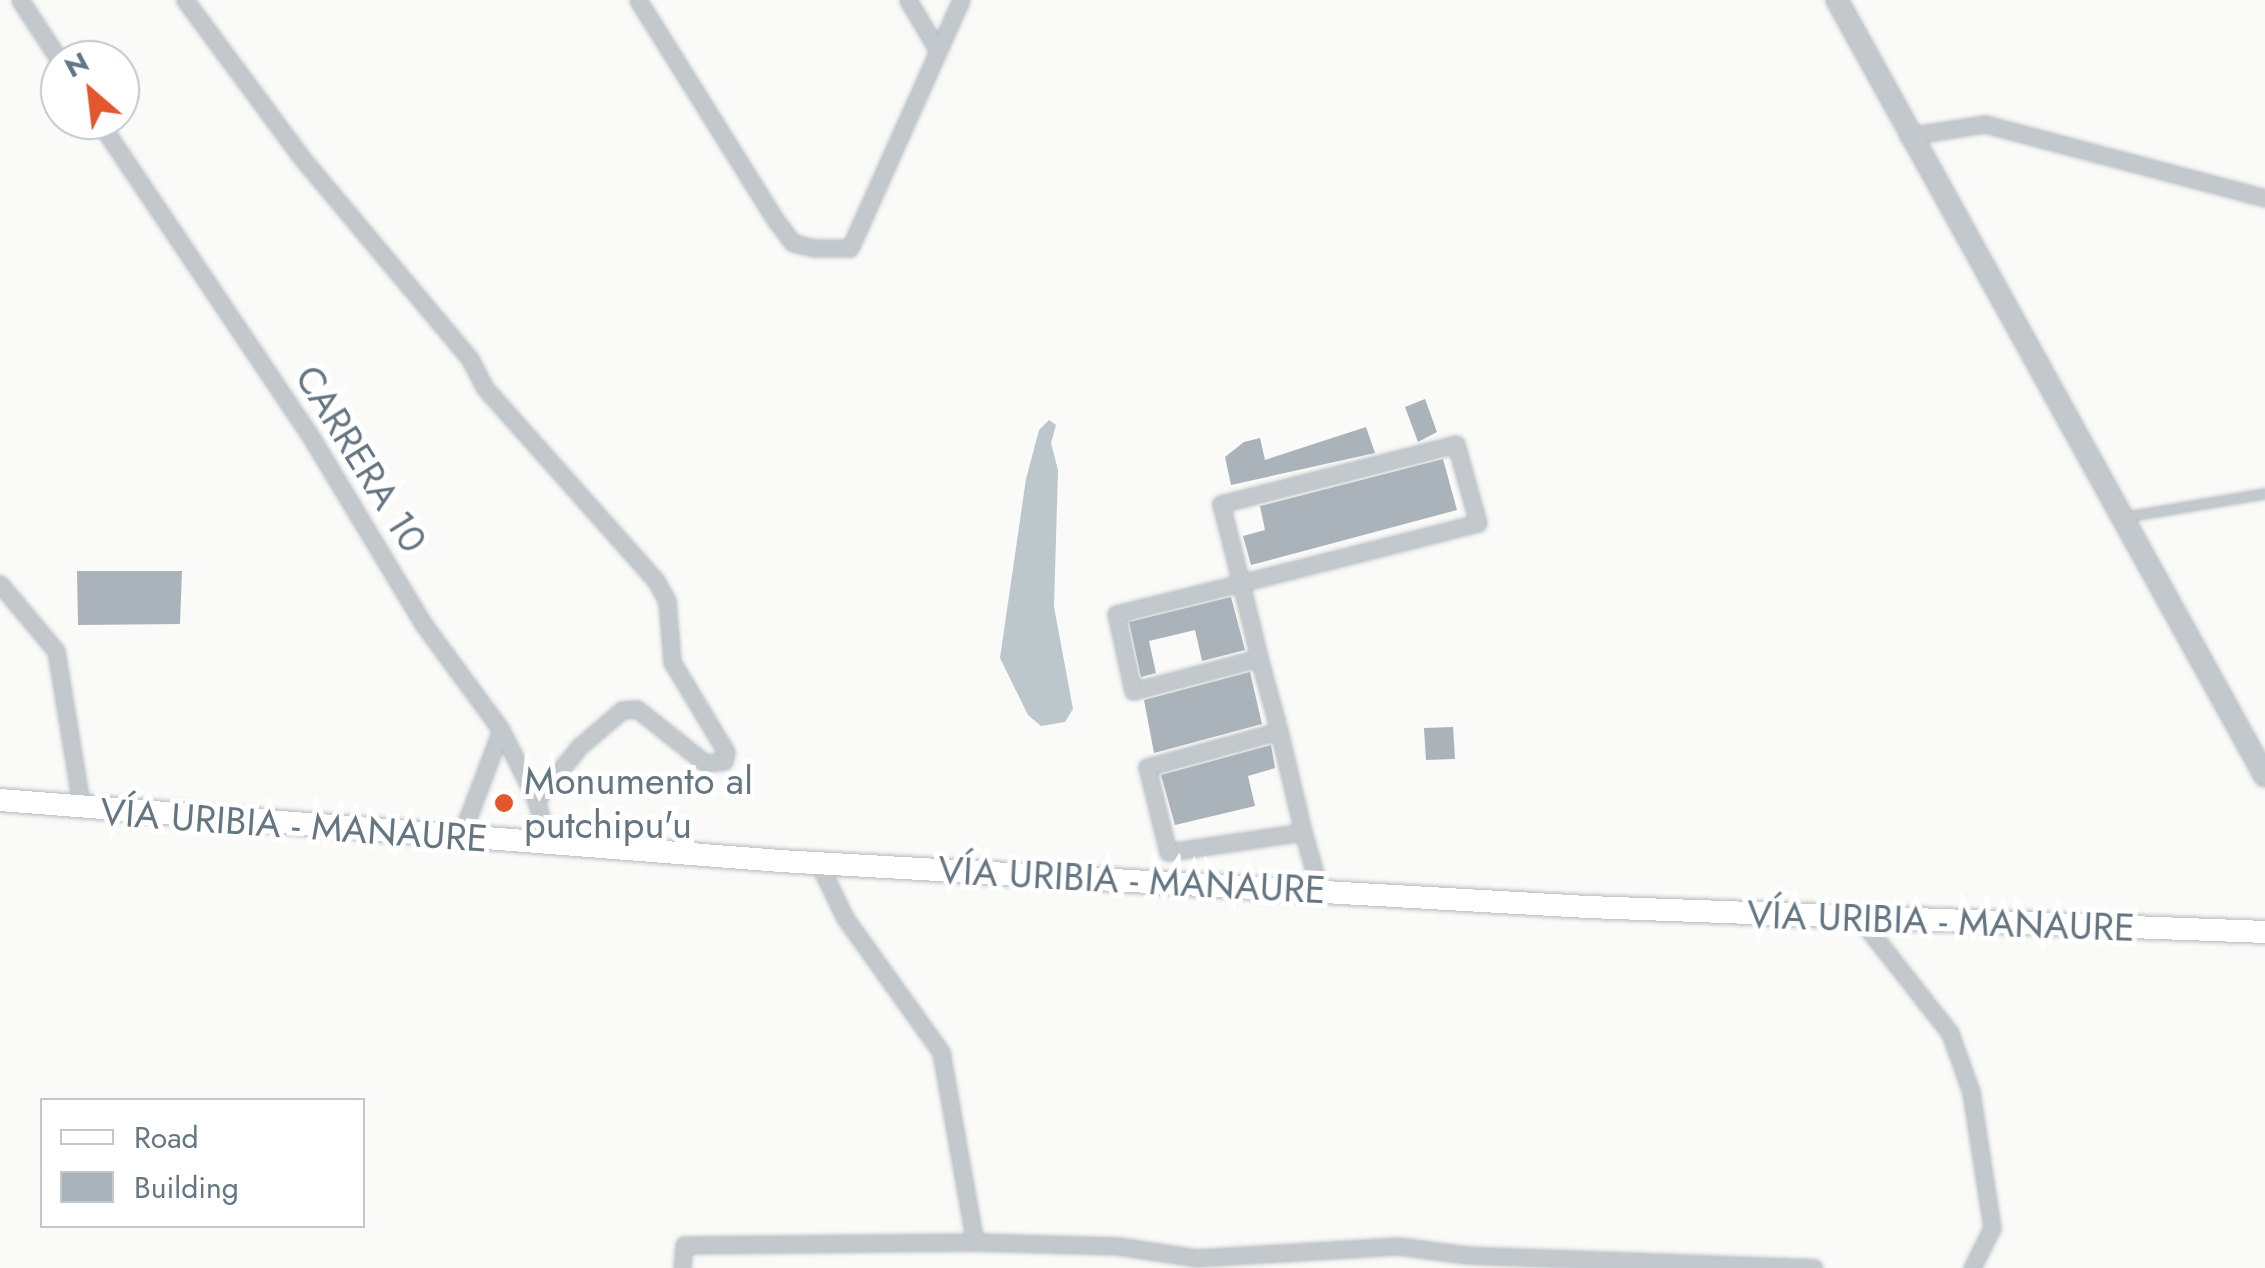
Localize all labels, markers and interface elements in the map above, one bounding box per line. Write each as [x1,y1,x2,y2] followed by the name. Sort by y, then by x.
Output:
[40,40,140,140] north arrow
[57,42,96,88] text: N
[286,357,436,561] street label: CARRERA 10
[524,758,753,848] place label: Monumento al putchipu'u
[99,789,489,861] street label: VÍA URIBIA - MANAURE
[493,792,515,814] marker: Monumento al putchipu'u
[937,847,1327,913] street label: VÍA URIBIA - MANAURE
[1746,891,2136,951] street label: VÍA URIBIA - MANAURE
[40,1098,365,1228] legend
[134,1116,199,1159] text: Road
[134,1166,239,1209] text: Building

